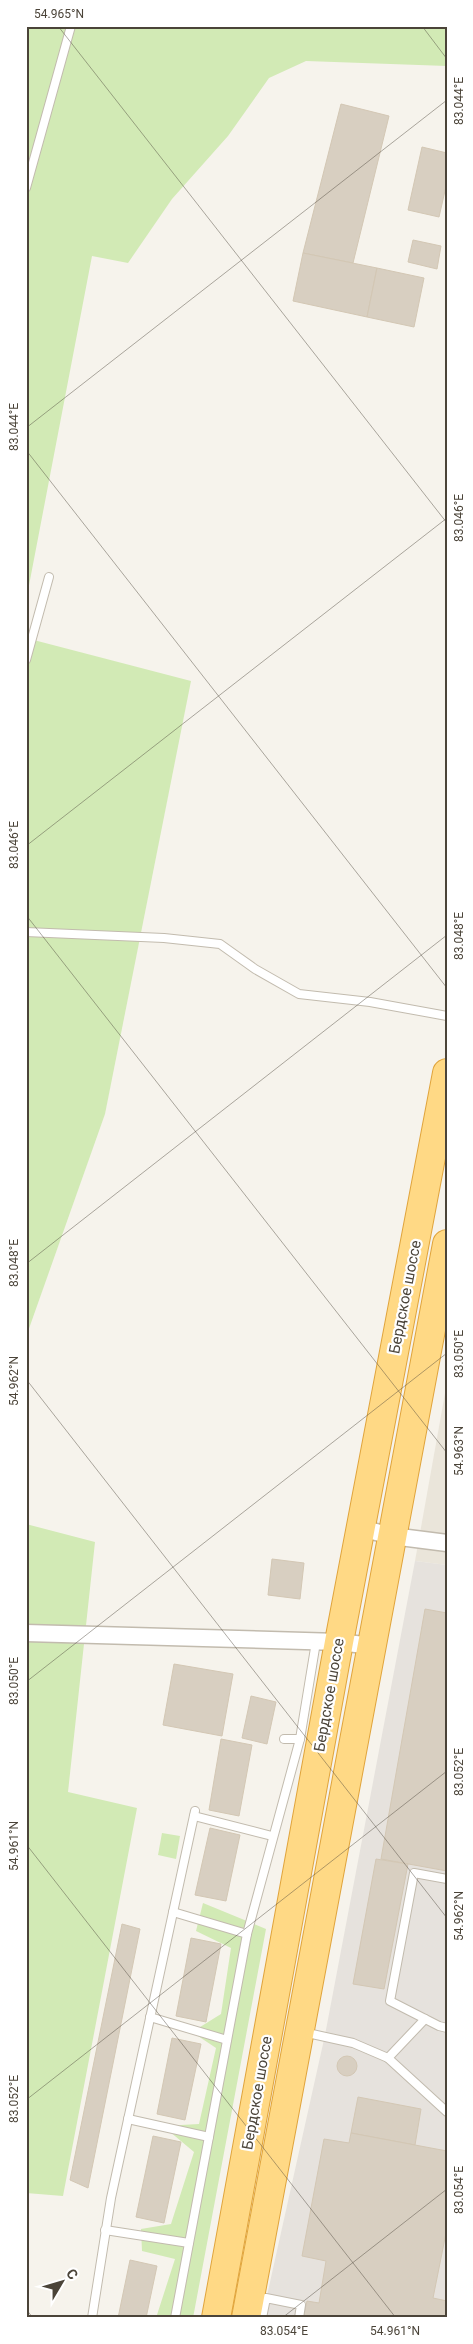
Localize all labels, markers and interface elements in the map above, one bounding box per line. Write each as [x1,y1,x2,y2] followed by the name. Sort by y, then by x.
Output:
[34,7,84,21] text: 54.965°N
[452,77,466,125] text: 83.044°E
[7,403,21,451] text: 83.044°E
[452,494,466,542] text: 83.046°E
[7,821,21,869] text: 83.046°E
[452,912,466,960] text: 83.048°E
[7,1239,21,1287] text: 83.048°E
[385,1239,425,1355] street label: Бердское шоссе
[452,1330,466,1378] text: 83.050°E
[7,1356,21,1406] text: 54.962°N
[452,1426,466,1476] text: 54.963°N
[310,1637,348,1753] street label: Бердское шоссе
[7,1657,21,1705] text: 83.050°E
[452,1748,466,1796] text: 83.052°E
[7,1821,21,1871] text: 54.961°N
[452,1891,466,1941] text: 54.962°N
[238,2035,276,2151] street label: Бердское шоссе
[7,2075,21,2123] text: 83.052°E
[452,2166,466,2214] text: 83.054°E
[38,2256,88,2306] north arrow
[63,2265,81,2283] text: С
[260,2324,308,2338] text: 83.054°E
[370,2324,420,2338] text: 54.961°N

